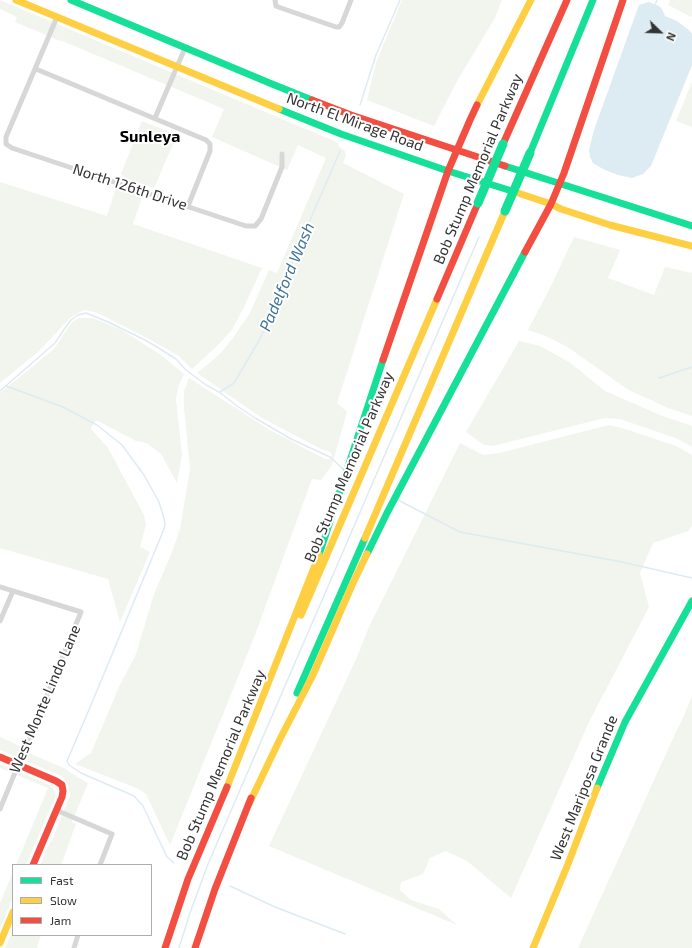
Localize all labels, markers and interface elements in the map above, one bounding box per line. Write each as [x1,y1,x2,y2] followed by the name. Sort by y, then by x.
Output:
[640,12,680,52] north arrow
[664,31,679,43] text: N
[430,71,526,267] street label: Bob Stump Memorial Parkway
[284,89,426,155] street label: North El Mirage Road
[120,127,180,147] district label: Sunleya
[71,160,189,214] street label: North 126th Drive
[255,220,319,334] water label: Padelford Wash
[301,369,397,565] street label: Bob Stump Memorial Parkway
[6,622,84,776] street label: West Monte Lindo Lane
[173,667,269,863] street label: Bob Stump Memorial Parkway
[547,713,621,863] street label: West Mariposa Grande
[12,864,152,936] legend
[50,873,73,887] text: Fast
[50,893,77,907] text: Slow
[50,913,71,927] text: Jam

